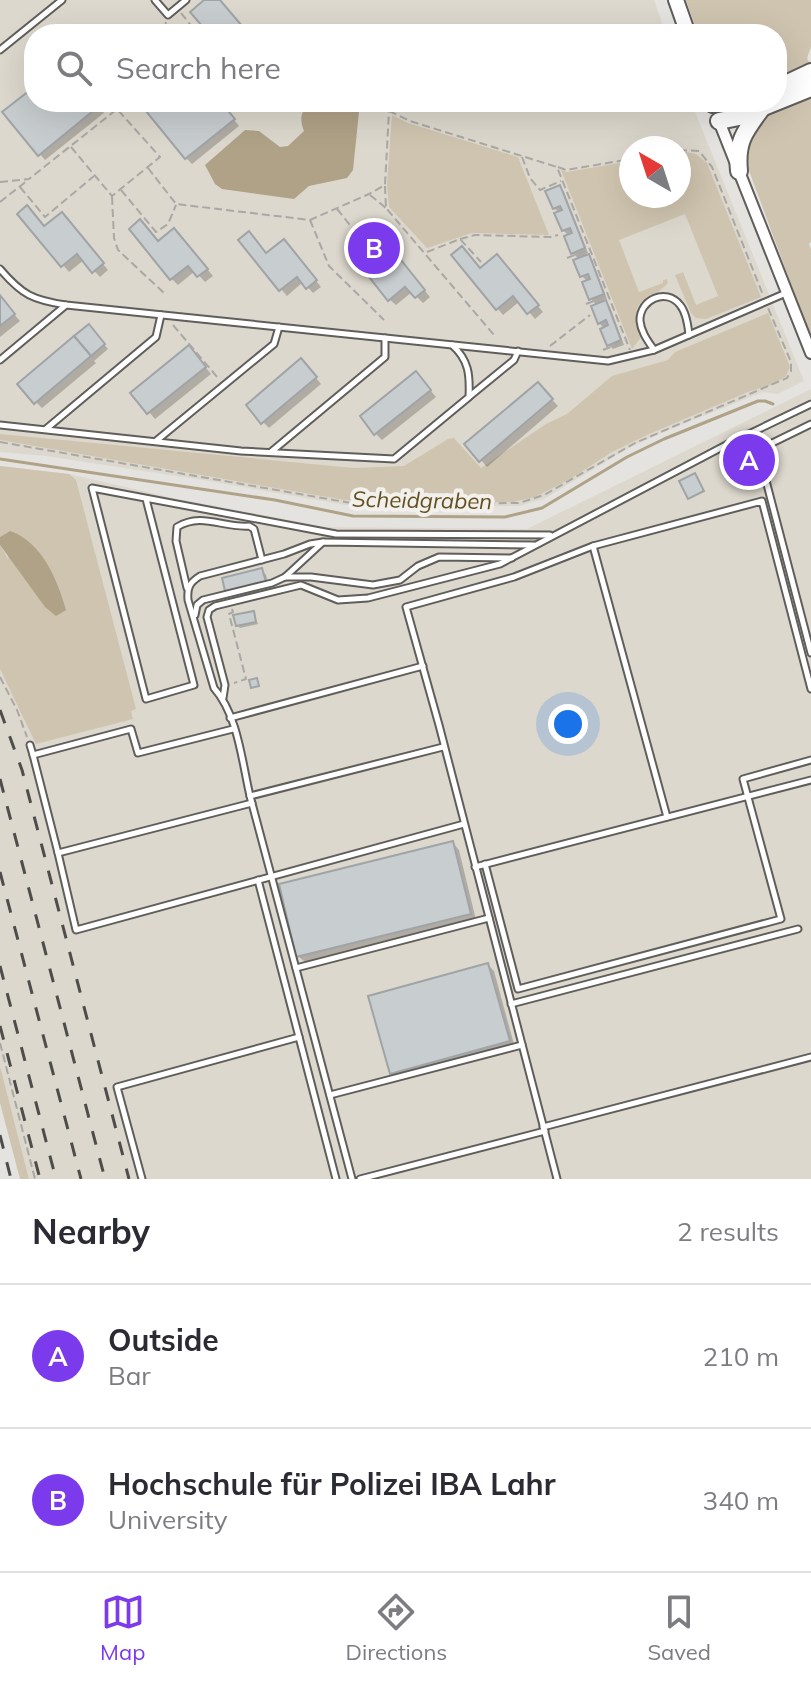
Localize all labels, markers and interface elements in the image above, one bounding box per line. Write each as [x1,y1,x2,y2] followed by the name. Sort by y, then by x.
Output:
[24,24,787,112] search box
[52,46,96,90] icon: search
[116,49,281,87] text: Search here
[619,136,691,208] north arrow
[348,218,400,278] pin: B
[723,430,775,490] pin: A
[352,485,492,515] water label: Scheidgraben
[548,704,588,744] your location
[32,1210,150,1253] text: Nearby
[677,1215,779,1248] text: 2 results
[108,1321,219,1359] text: Outside
[48,1340,68,1373] text: A
[703,1340,779,1373] text: 210 m
[108,1359,151,1392] text: Bar
[108,1465,555,1503] text: Hochschule für Polizei IBA Lahr
[49,1484,67,1517] text: B
[703,1484,779,1517] text: 340 m
[108,1503,228,1536] text: University
[100,1590,145,1666] tab: Map
[346,1590,447,1666] tab: Directions
[647,1590,711,1666] tab: Saved

